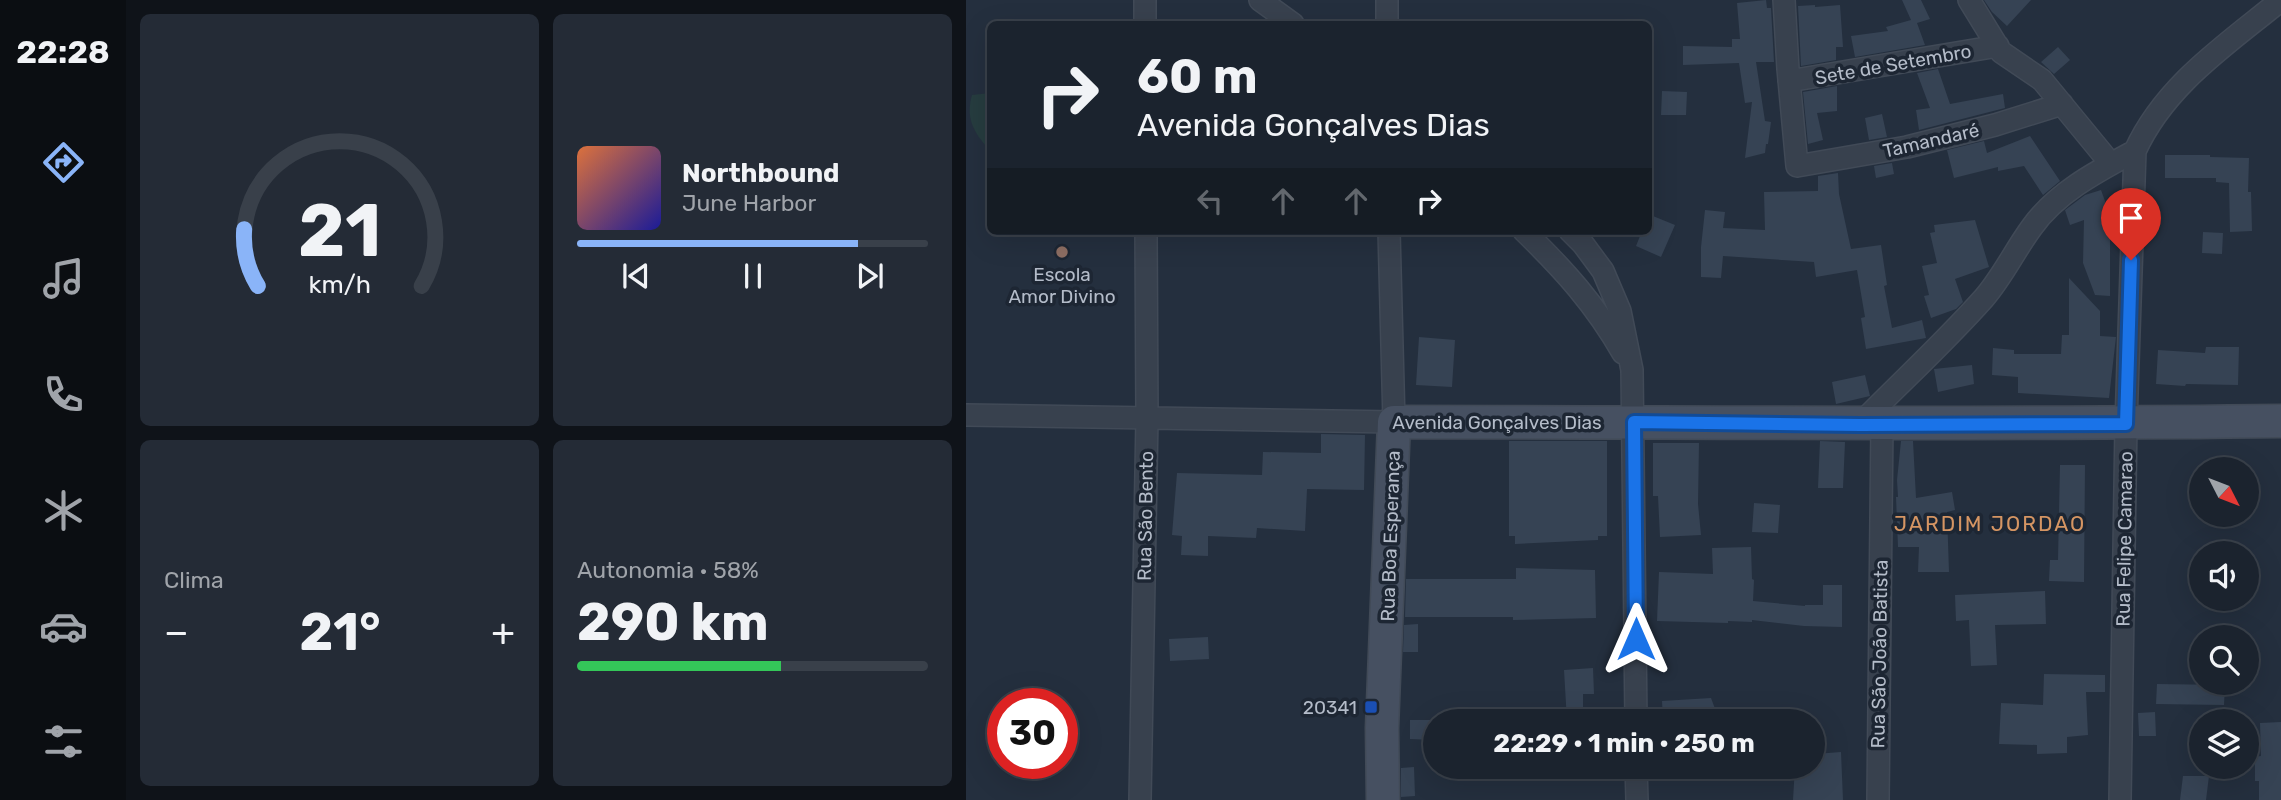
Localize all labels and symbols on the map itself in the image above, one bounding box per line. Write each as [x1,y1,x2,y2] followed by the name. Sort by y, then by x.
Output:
[1813,39,1973,90] street label: Sete de Setembro
[1881,118,1981,163] street label: Tamandaré
[2101,188,2161,260] pin
[1054,244,1070,260] marker: Escola Amor Divino
[1008,263,1116,308] place label: Escola Amor Divino
[1392,411,1602,434] street label: Avenida Gonçalves Dias
[1376,450,1405,622] street label: Rua Boa Esperança
[1133,451,1158,581] street label: Rua São Bento
[2111,451,2138,627] street label: Rua Felipe Camarao
[2189,457,2259,527] north arrow
[1894,511,2086,536] district label: JARDIM JORDAO
[1866,560,1893,748] street label: Rua São João Batista
[1599,602,1673,676] position arrow
[987,688,1078,779] speed limit sign: 30
[1303,696,1357,719] place label: 20341
[1363,699,1379,715] marker: 20341

